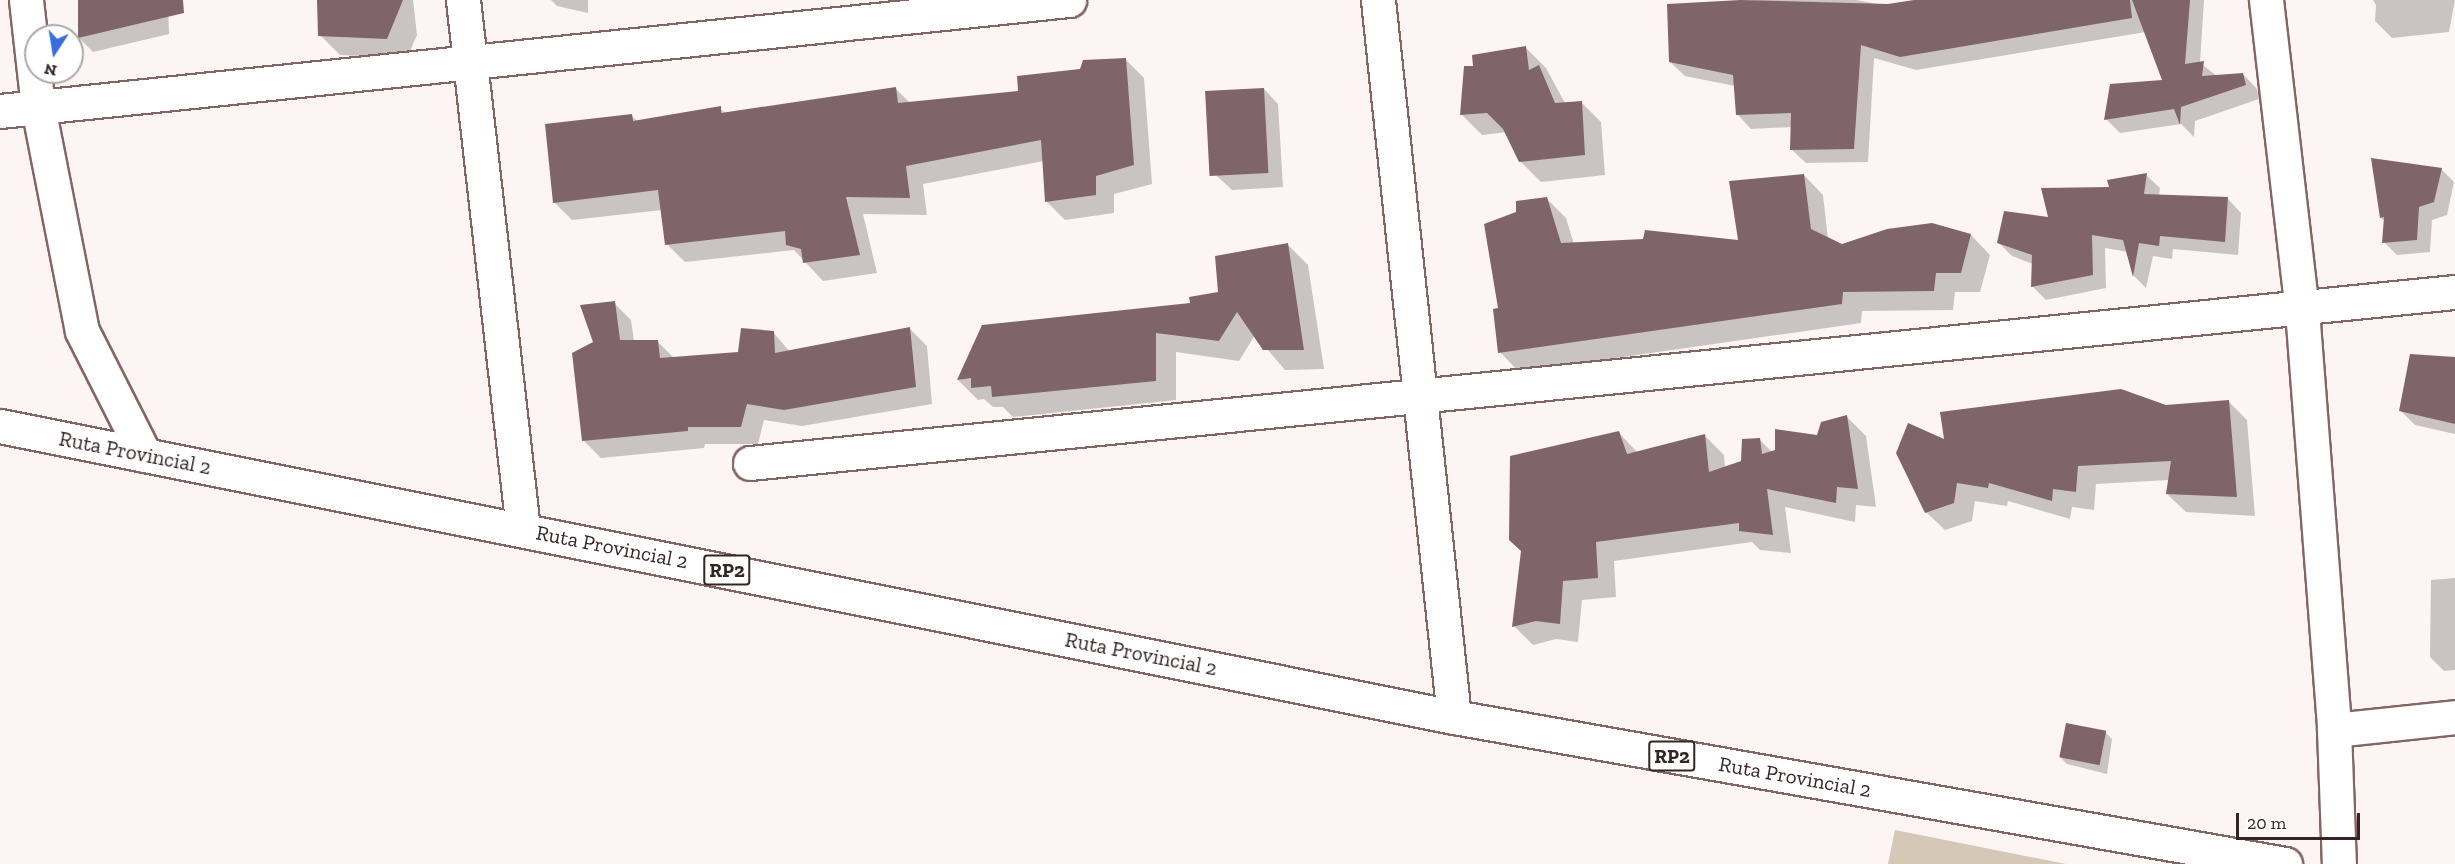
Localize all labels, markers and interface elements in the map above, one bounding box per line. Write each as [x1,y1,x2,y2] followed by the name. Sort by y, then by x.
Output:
[24,24,84,84] north arrow
[43,60,59,81] text: N
[57,426,213,480] street label: Ruta Provincial 2
[534,520,690,574] street label: Ruta Provincial 2
[703,553,751,587] road number: RP2
[1063,627,1219,681] street label: Ruta Provincial 2
[1648,739,1696,773] road number: RP2
[1717,751,1873,803] street label: Ruta Provincial 2
[2239,801,2364,839] scale bar
[2247,812,2286,834] text: 20 m

